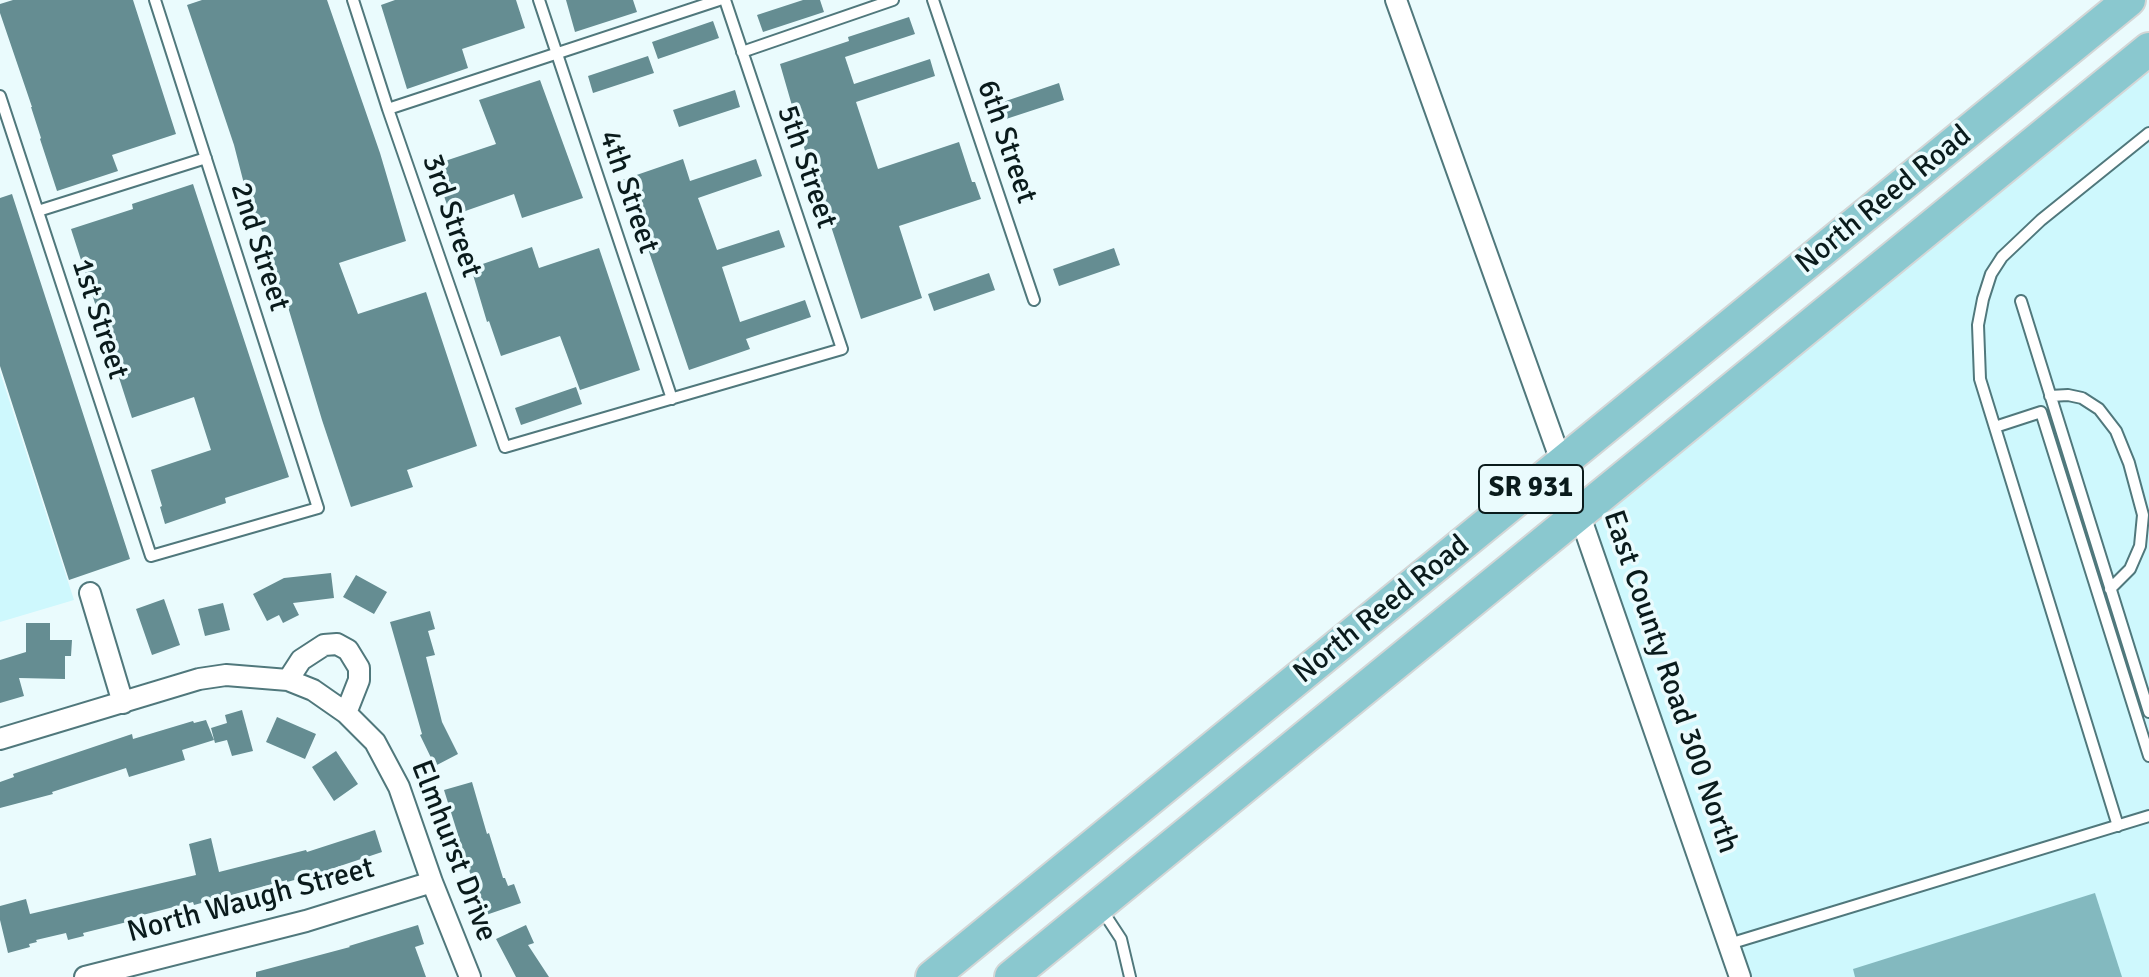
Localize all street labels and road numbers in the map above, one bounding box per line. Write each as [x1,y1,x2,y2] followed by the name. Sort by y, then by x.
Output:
[968,76,1044,208] street label: 6th Street
[768,101,844,233] street label: 5th Street
[1789,118,1979,282] street label: North Reed Road
[590,126,666,258] street label: 4th Street
[413,150,489,282] street label: 3rd Street
[221,178,297,316] street label: 2nd Street
[63,254,135,384] street label: 1st Street
[1479,465,1583,513] road number: SR 931
[1594,506,1746,858] street label: East County Road 300 North
[1287,528,1477,692] street label: North Reed Road
[402,755,504,947] street label: Elmhurst Drive
[124,851,378,951] street label: North Waugh Street

